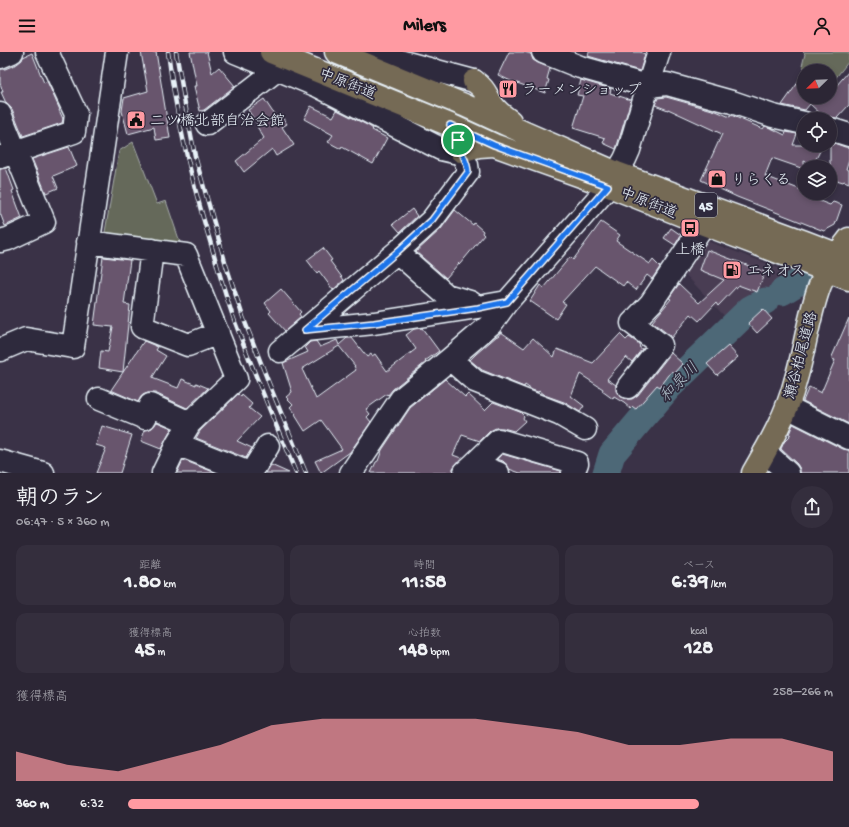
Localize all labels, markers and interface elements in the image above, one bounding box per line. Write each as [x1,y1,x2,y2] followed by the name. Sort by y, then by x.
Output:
[16,15,38,37] icon: menu
[811,15,833,37] icon: person
[403,16,446,37] text: Milers
[316,64,379,104] street label: 中原街道
[797,64,837,104] north arrow
[797,64,837,200] map controls
[497,78,519,100] restaurant icon: ラーメンショップ
[522,82,641,100] place label: ラーメンショップ
[125,109,147,131] public building icon: 二ツ橋北部自治会館
[150,112,285,131] place label: 二ツ橋北部自治会館
[797,112,837,152] button: locate
[441,123,475,157] pin
[447,129,469,151] icon: arrive
[797,160,837,200] button: layers
[706,168,728,190] shop icon: りらくる
[731,172,791,190] place label: りらくる
[617,183,680,223] street label: 中原街道
[695,193,717,217] road number: 45
[679,217,701,239] bus stop icon: 上橋
[675,242,705,260] place label: 上橋
[721,259,743,281] fuel station icon: エネオス
[746,263,805,281] place label: エネオス
[782,310,822,401] street label: 瀬谷柏尾道路
[656,358,704,407] water label: 和泉川
[791,486,833,528] button: share
[16,487,104,513] text: 朝のラン
[16,515,110,530] text: 06:47 · 5 × 360 m
[139,560,161,572] text: 距離
[413,560,435,572] text: 時間
[683,560,715,572] text: ペース
[124,572,161,595] text: 1.80
[403,572,446,595] text: 11:58
[671,572,708,595] text: 6:39
[161,579,176,591] text: km
[708,579,726,591] text: /km
[690,626,707,638] text: kcal
[128,628,172,640] text: 獲得標高
[408,628,441,640] text: 心拍数
[684,638,713,661] text: 128
[135,640,155,663] text: 45
[399,640,428,663] text: 148
[155,647,165,659] text: m
[428,647,450,659] text: bpm
[773,685,833,700] text: 258–266 m
[16,690,68,705] text: 獲得標高
[16,797,49,812] text: 360 m
[80,797,104,812] text: 6:32

